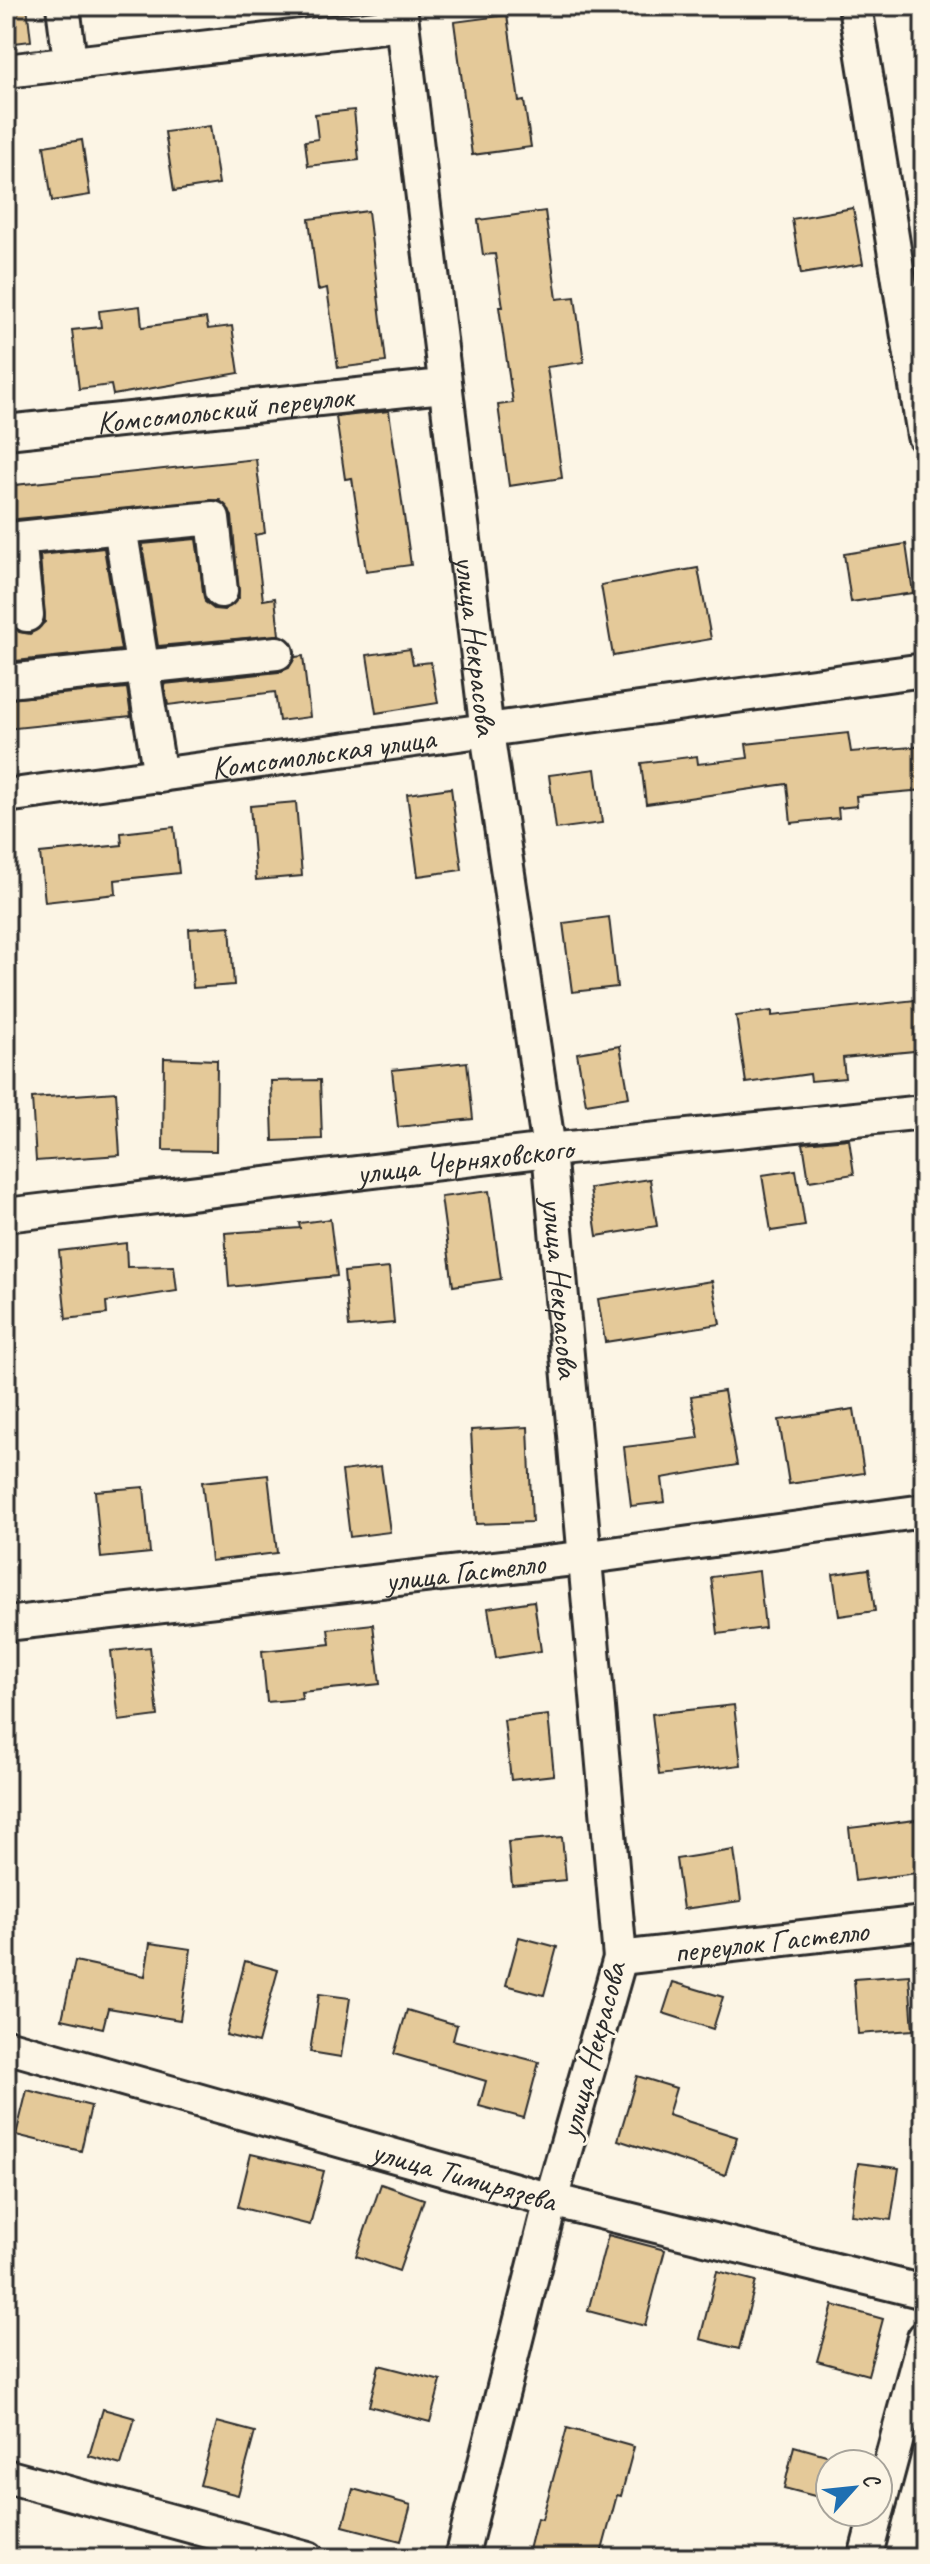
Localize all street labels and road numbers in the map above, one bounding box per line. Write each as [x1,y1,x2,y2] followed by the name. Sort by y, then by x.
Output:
[95,375,358,443] street label: Комсомольский переулок
[445,551,507,740] street label: улица Некрасова
[209,717,440,789] street label: Комсомольская улица
[352,1127,579,1194] street label: улица Черняховского
[532,1194,589,1382] street label: улица Некрасова
[381,1542,549,1602] street label: улица Гастелло
[672,1909,872,1973] street label: переулок Гастелло
[549,1956,636,2145] street label: улица Некрасова
[365,2130,563,2222] street label: улица Тимирязева

